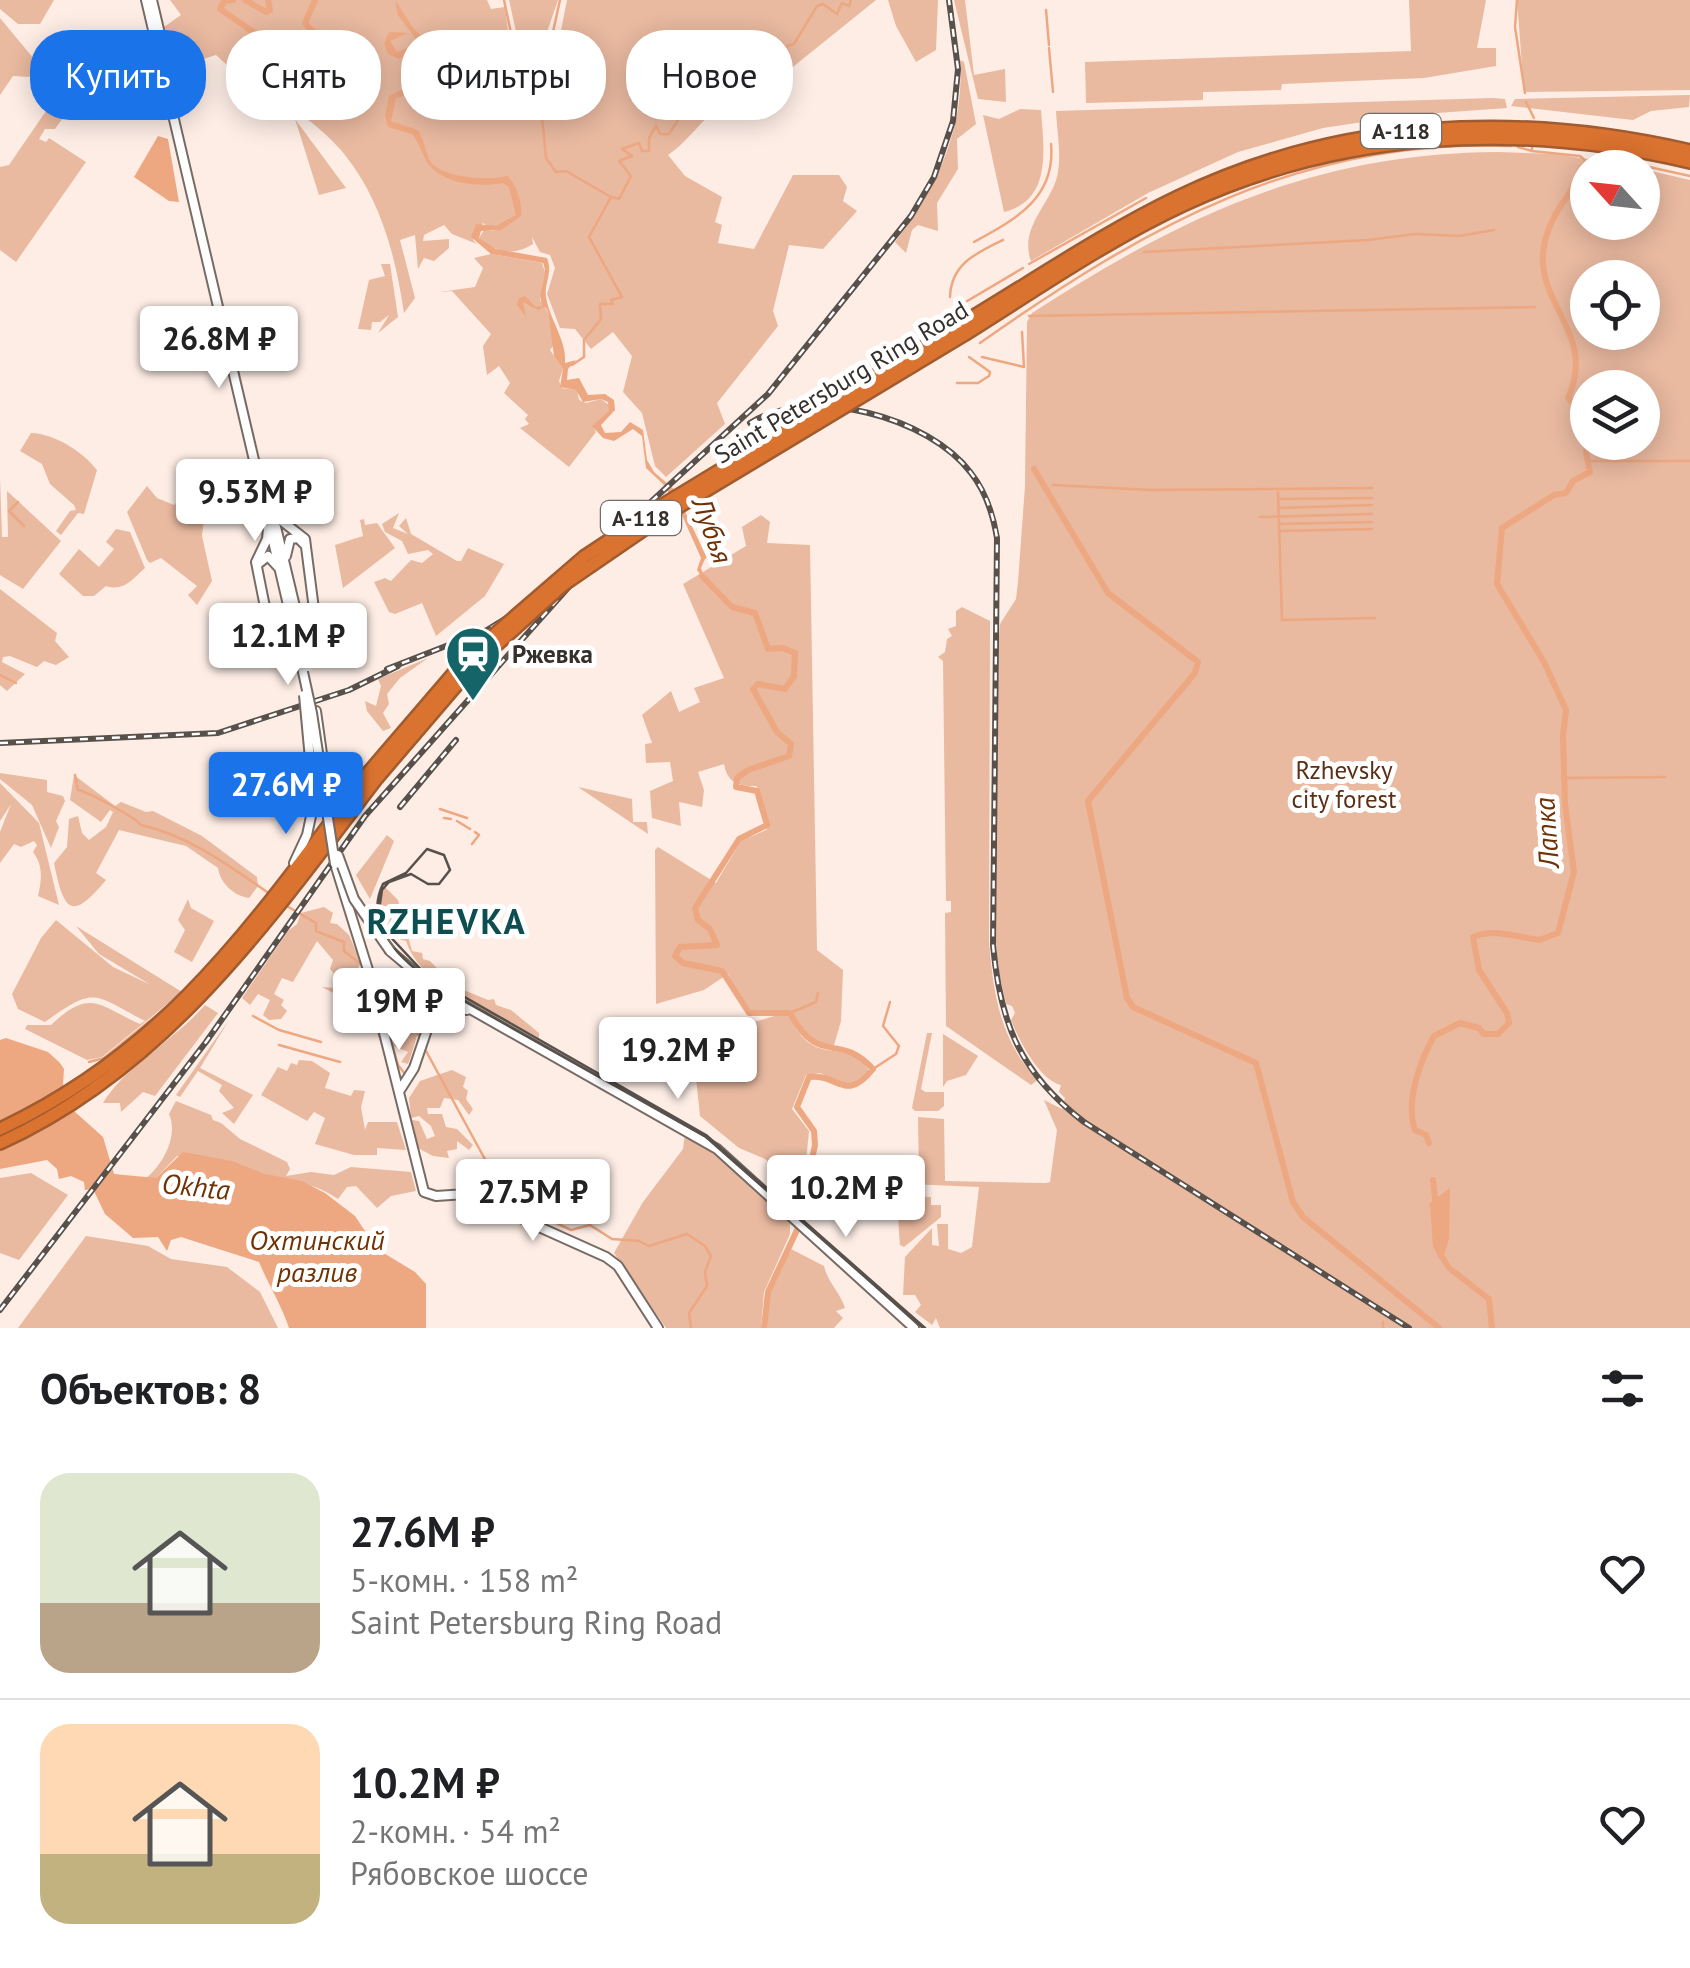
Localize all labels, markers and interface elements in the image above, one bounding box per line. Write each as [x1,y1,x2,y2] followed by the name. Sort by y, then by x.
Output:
[30,30,206,120] chip: Купить
[226,30,381,120] chip: Снять
[401,30,606,120] chip: Фильтры
[626,30,793,120] chip: Новое
[1361,114,1441,148] road number: А-118
[1570,150,1660,240] north arrow
[1570,150,1660,460] map controls
[1570,260,1660,350] button: locate
[708,293,974,471] street label: Saint Petersburg Ring Road
[127,306,311,391] pin: 26.8M ₽
[162,317,276,359] text: 26.8M ₽
[1570,370,1660,460] button: layers
[163,459,347,544] pin: 9.53M ₽
[198,470,312,512] text: 9.53M ₽
[683,490,742,568] water label: Лубья
[601,501,681,535] road number: А-118
[196,603,380,688] pin: 12.1M ₽
[231,614,345,656] text: 12.1M ₽
[443,624,503,703] station icon: Ржевка
[512,638,593,670] place label: Ржевка
[194,752,378,837] pin: 27.6M ₽
[1291,754,1397,815] park label: Rzhevsky city forest
[231,763,341,805] text: 27.6M ₽
[1525,796,1567,872] water label: Лапка
[367,898,527,944] district label: RZHEVKA
[329,968,469,1053] pin: 19M ₽
[355,979,443,1021] text: 19M ₽
[586,1017,770,1102] pin: 19.2M ₽
[621,1028,735,1070] text: 19.2M ₽
[754,1155,938,1240] pin: 10.2M ₽
[441,1159,625,1244] pin: 27.5M ₽
[160,1164,232,1208] water label: Okhta
[789,1166,903,1208] text: 10.2M ₽
[478,1170,588,1212] text: 27.5M ₽
[249,1221,385,1290] water label: Охтинский разлив
[40,1361,261,1416] text: Объектов: 8
[1595,1361,1650,1416] icon: filters
[350,1504,495,1559] text: 27.6M ₽
[120,1513,240,1633] icon: home
[1595,1546,1650,1601] icon: heart
[350,1559,578,1601] text: 5-комн. · 158 m²
[350,1601,722,1643] text: Saint Petersburg Ring Road
[350,1755,500,1810] text: 10.2M ₽
[120,1764,240,1884] icon: home
[1595,1797,1650,1852] icon: heart
[350,1810,561,1852] text: 2-комн. · 54 m²
[350,1852,588,1894] text: Рябовское шоссе

